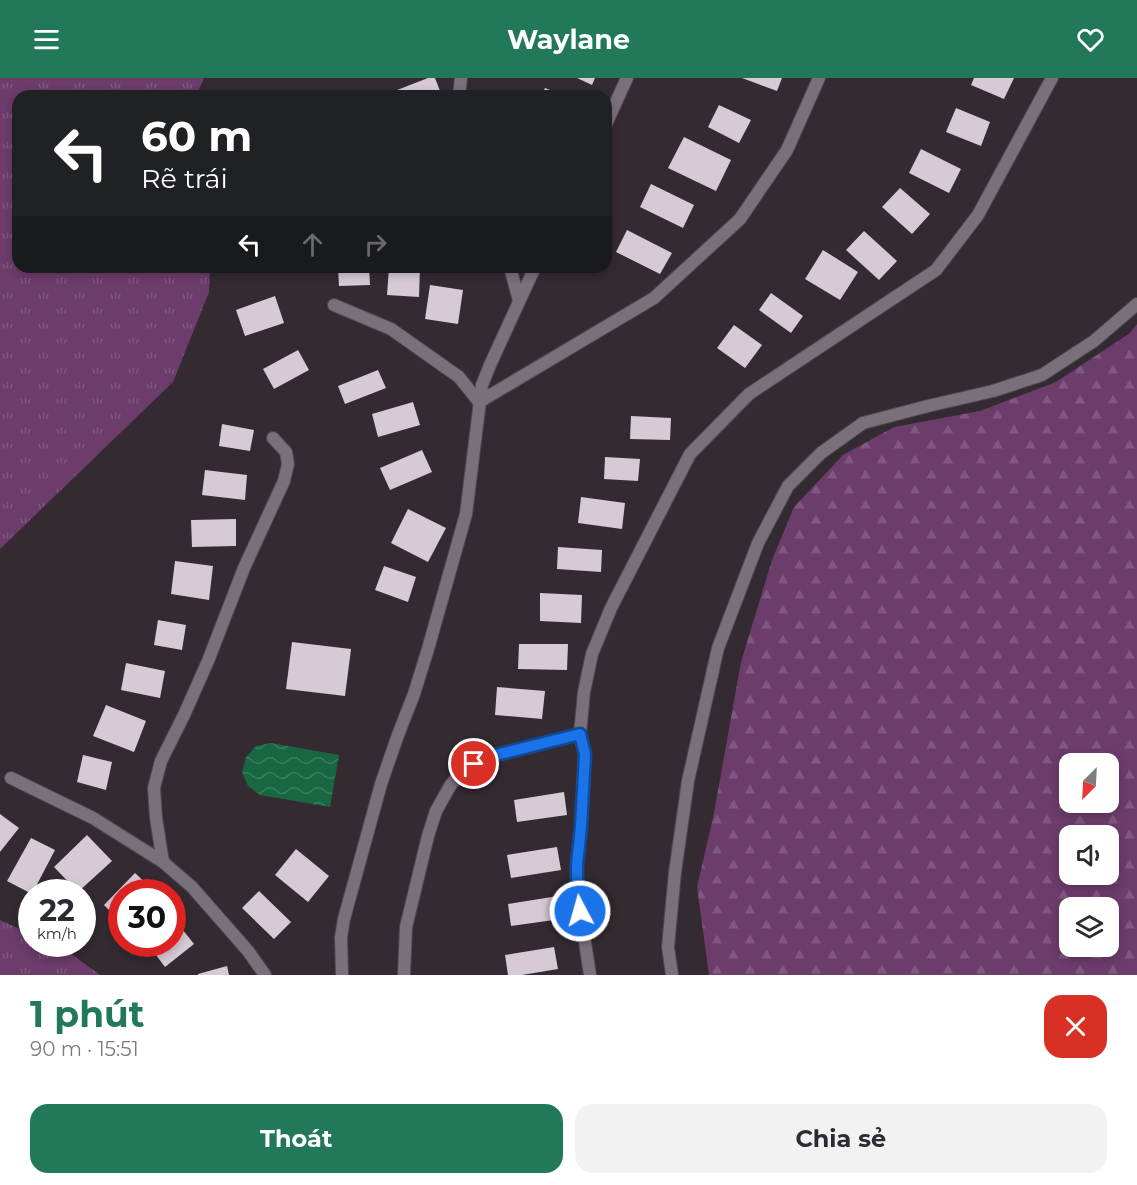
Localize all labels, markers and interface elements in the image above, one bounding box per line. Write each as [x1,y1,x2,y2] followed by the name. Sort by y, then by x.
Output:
[30,23,63,56] icon: menu
[507,23,630,56] text: Waylane
[1074,23,1107,56] icon: heart
[141,110,252,162] text: 60 m
[42,114,120,192] icon: left
[141,162,228,195] text: Rẽ trái
[233,228,266,261] icon: left
[296,228,329,261] icon: ahead
[359,228,392,261] icon: right
[448,738,499,789] pin
[457,747,490,780] icon: arrive
[1059,753,1119,813] north arrow
[1059,753,1119,957] map controls
[1059,825,1119,885] button: sound
[108,879,186,957] speed limit sign: 30
[548,879,612,943] position arrow
[39,892,75,929] text: 22
[1059,897,1119,957] button: layers
[37,924,77,943] text: km/h
[30,992,144,1036] text: 1 phút
[1044,995,1107,1058] button: close
[30,1037,139,1061] text: 90 m · 15:51
[30,1104,563,1173] button: Thoát
[575,1104,1107,1173] button: Chia sẻ

